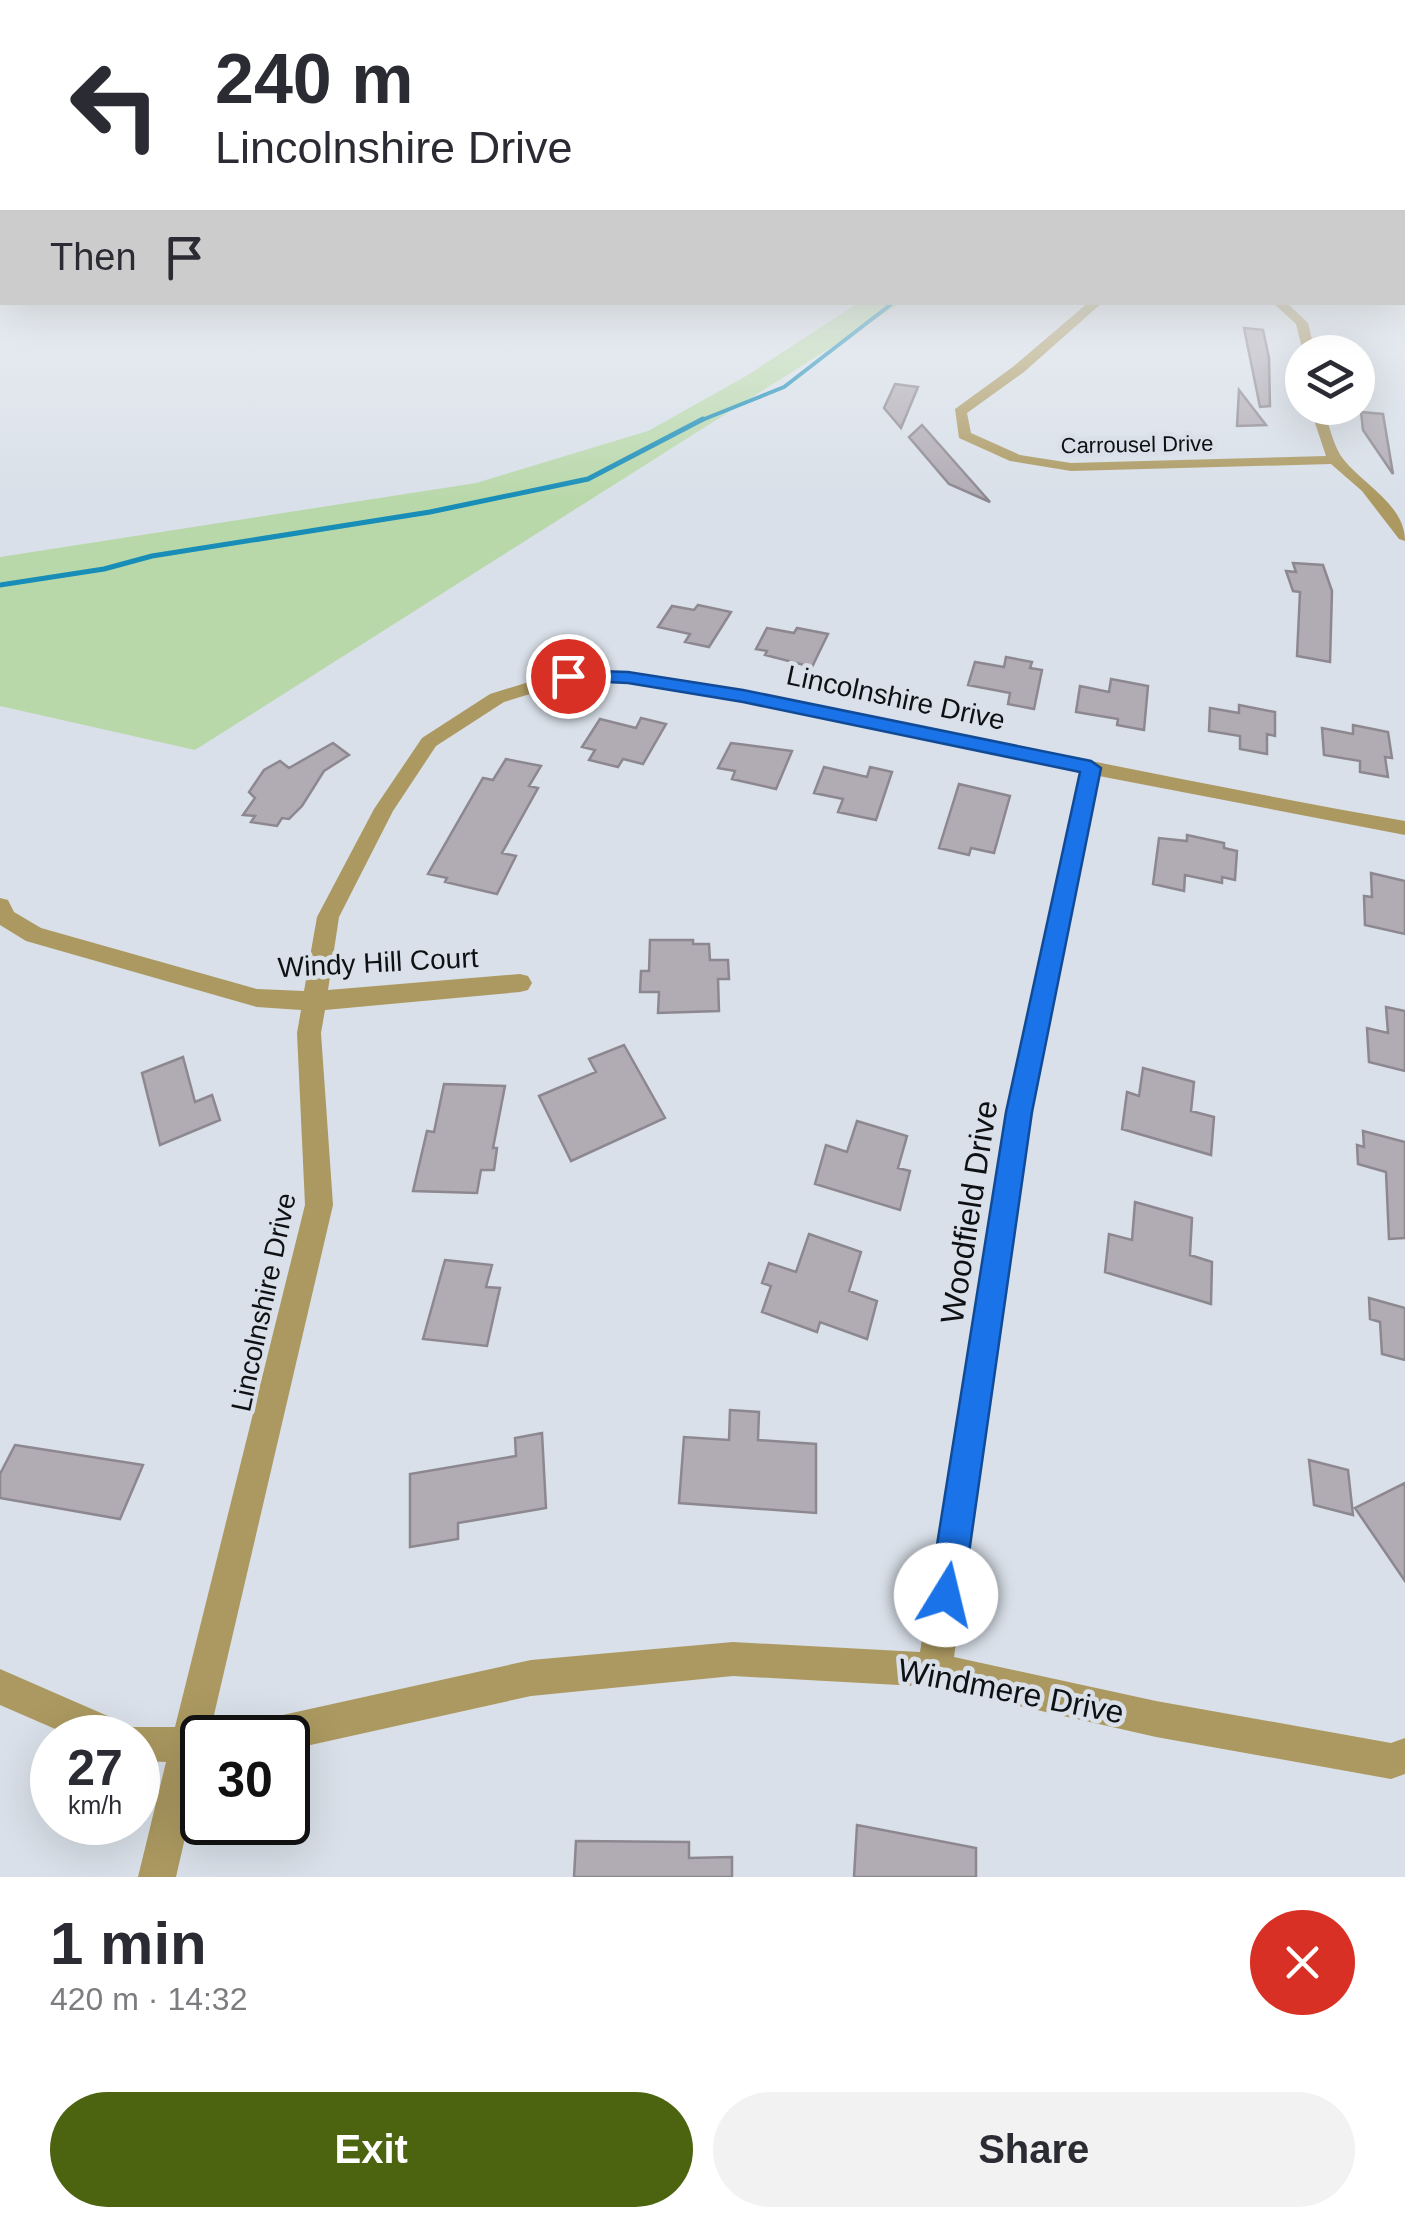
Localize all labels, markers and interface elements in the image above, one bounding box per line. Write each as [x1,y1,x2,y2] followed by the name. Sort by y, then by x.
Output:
[50,40,180,170] icon: left
[215,40,413,118] text: 240 m
[215,122,573,173] text: Lincolnshire Drive
[157,230,212,285] icon: arrive
[50,236,137,278] text: Then
[1285,335,1375,425] map controls
[1285,335,1375,425] button: layers
[1060,431,1214,458] street label: Carrousel Drive
[526,634,611,719] pin
[541,649,596,704] icon: arrive
[784,659,1008,736] street label: Lincolnshire Drive
[277,942,479,983] street label: Windy Hill Court
[934,1098,1004,1326] street label: Woodfield Drive
[225,1190,302,1414] street label: Lincolnshire Drive
[894,1543,998,1647] position arrow
[895,1651,1127,1731] street label: Windmere Drive
[180,1715,310,1845] speed limit sign: 30
[67,1740,123,1796] text: 27
[68,1791,122,1819] text: km/h
[50,1910,207,1977] text: 1 min
[1250,1910,1355,2015] button: close
[50,1981,247,2017] text: 420 m · 14:32
[50,2092,693,2207] button: Exit
[713,2092,1355,2207] button: Share

